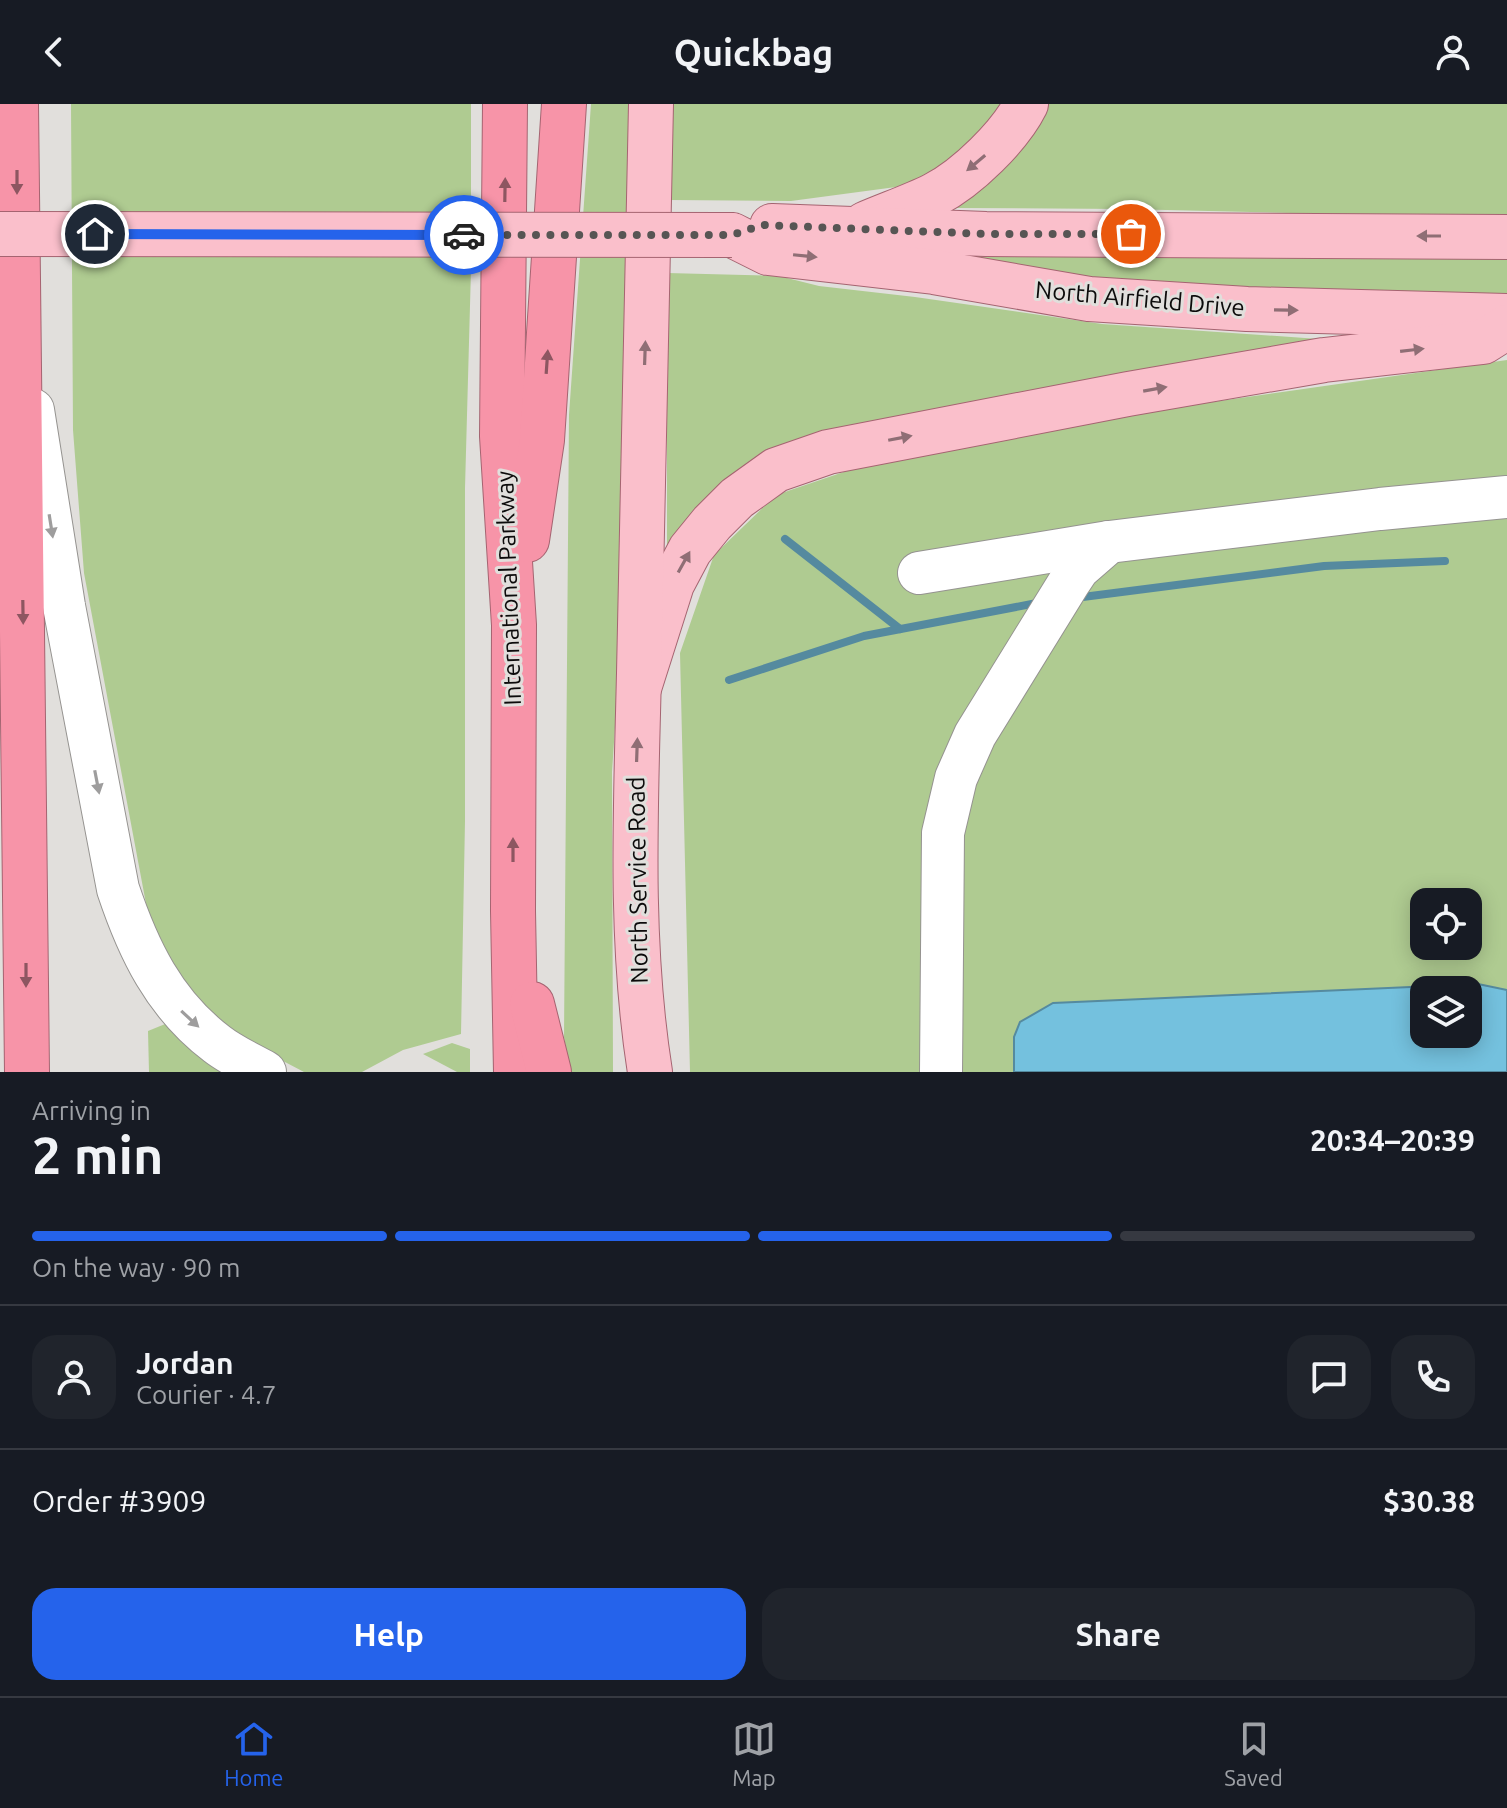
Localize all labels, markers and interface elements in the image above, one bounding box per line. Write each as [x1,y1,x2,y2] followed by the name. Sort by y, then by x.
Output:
[32,30,76,74] icon: back
[1431,30,1475,74] icon: person
[674,32,833,73] text: Quickbag
[966,154,986,171] one-way arrow
[11,170,23,195] one-way arrow
[498,177,511,202] one-way arrow
[424,195,504,275] courier
[61,200,129,268] pin
[1097,200,1165,268] pin
[73,212,117,256] icon: home
[1109,212,1153,256] icon: bag
[442,213,486,257] icon: car
[1416,230,1441,243] one-way arrow
[793,250,818,263] one-way arrow
[1034,276,1246,321] street label: North Airfield Drive
[1274,304,1299,317] one-way arrow
[639,340,652,365] one-way arrow
[1400,343,1425,356] one-way arrow
[541,349,554,374] one-way arrow
[1143,383,1168,395] one-way arrow
[888,431,913,444] one-way arrow
[491,470,526,706] street label: International Parkway
[45,514,58,539] one-way arrow
[677,551,691,573] one-way arrow
[16,600,29,625] one-way arrow
[630,737,643,762] one-way arrow
[92,769,104,794] one-way arrow
[622,776,653,984] street label: North Service Road
[507,837,519,862] one-way arrow
[1410,888,1482,1048] map controls
[1410,888,1482,960] button: locate
[20,963,32,988] one-way arrow
[1410,976,1482,1048] button: layers
[180,1010,199,1028] one-way arrow
[32,1096,151,1125] text: Arriving in
[1310,1123,1475,1157] text: 20:34–20:39
[32,1126,163,1184] text: 2 min
[32,1253,240,1282] text: On the way · 90 m
[32,1335,116,1419] button: person
[1287,1335,1371,1419] button: chat
[1391,1335,1475,1419] button: phone
[136,1346,234,1380] text: Jordan
[136,1380,276,1409] text: Courier · 4.7
[32,1484,206,1518] text: Order #3909
[1383,1484,1475,1518] text: $30.38
[32,1588,746,1680] button: Help
[762,1588,1475,1680] button: Share
[224,1717,284,1790] tab: Home
[732,1717,776,1790] tab: Map
[1224,1717,1283,1790] tab: Saved

